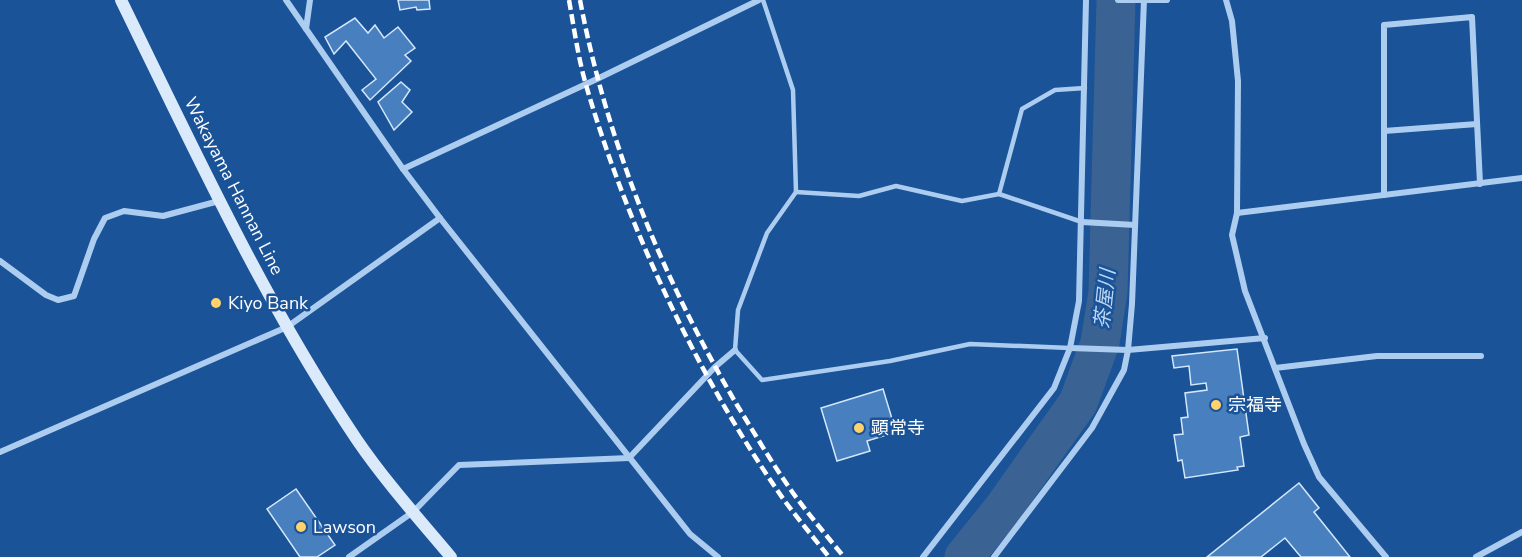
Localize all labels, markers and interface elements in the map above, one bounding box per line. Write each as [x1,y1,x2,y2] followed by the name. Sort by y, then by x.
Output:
[179,93,289,279] street label: Wakayama Hannan Line
[1088,266,1122,330] water label: 茶屋川
[228,291,309,315] place label: Kiyo Bank
[209,296,223,310] marker: Kiyo Bank
[1228,393,1282,417] place label: 宗福寺
[1209,398,1223,412] marker: 宗福寺
[871,416,925,440] place label: 顕常寺
[852,421,866,435] marker: 顕常寺
[313,515,376,539] place label: Lawson
[294,520,308,534] marker: Lawson

